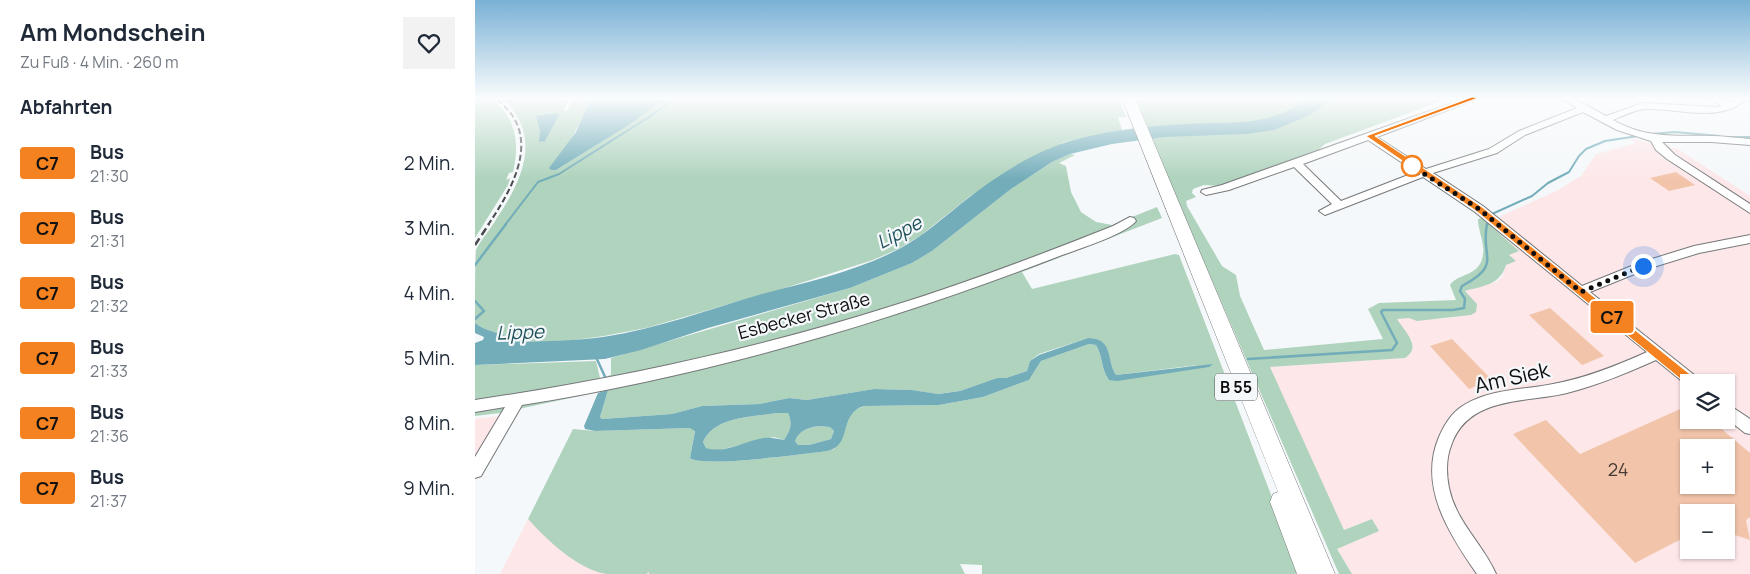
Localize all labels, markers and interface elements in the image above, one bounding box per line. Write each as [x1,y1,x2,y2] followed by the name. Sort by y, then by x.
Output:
[20,15,205,48] text: Am Mondschein
[403,17,455,69] button: heart
[20,51,179,73] text: Zu Fuß · 4 Min. · 260 m
[20,94,113,120] text: Abfahrten
[90,139,124,165] text: Bus
[404,150,455,176] text: 2 Min.
[36,151,59,175] text: C7
[1401,155,1423,177] unlabelled marker
[90,165,129,187] text: 21:30
[90,204,124,230] text: Bus
[872,208,928,255] water label: Lippe
[404,215,455,241] text: 3 Min.
[36,216,59,240] text: C7
[90,230,125,252] text: 21:31
[1631,254,1656,279] your location
[90,269,124,295] text: Bus
[403,280,455,306] text: 4 Min.
[36,281,59,305] text: C7
[735,286,872,344] street label: Esbecker Straße
[90,295,128,317] text: 21:32
[1589,301,1635,333] line badge: C7
[1601,305,1623,329] text: C7
[496,318,546,346] water label: Lippe
[90,334,124,360] text: Bus
[404,345,455,371] text: 5 Min.
[36,346,59,370] text: C7
[1472,355,1552,399] street label: Am Siek
[90,360,128,382] text: 21:33
[1215,374,1257,401] road number: B 55
[1680,374,1735,559] map controls
[1680,374,1735,429] button: layers
[90,399,124,425] text: Bus
[404,410,455,436] text: 8 Min.
[36,411,59,435] text: C7
[90,425,129,447] text: 21:36
[1680,439,1735,494] button: +
[1608,457,1628,481] house number: 24
[90,464,124,490] text: Bus
[403,475,455,501] text: 9 Min.
[36,476,59,500] text: C7
[90,490,127,512] text: 21:37
[1680,504,1735,559] button: −

